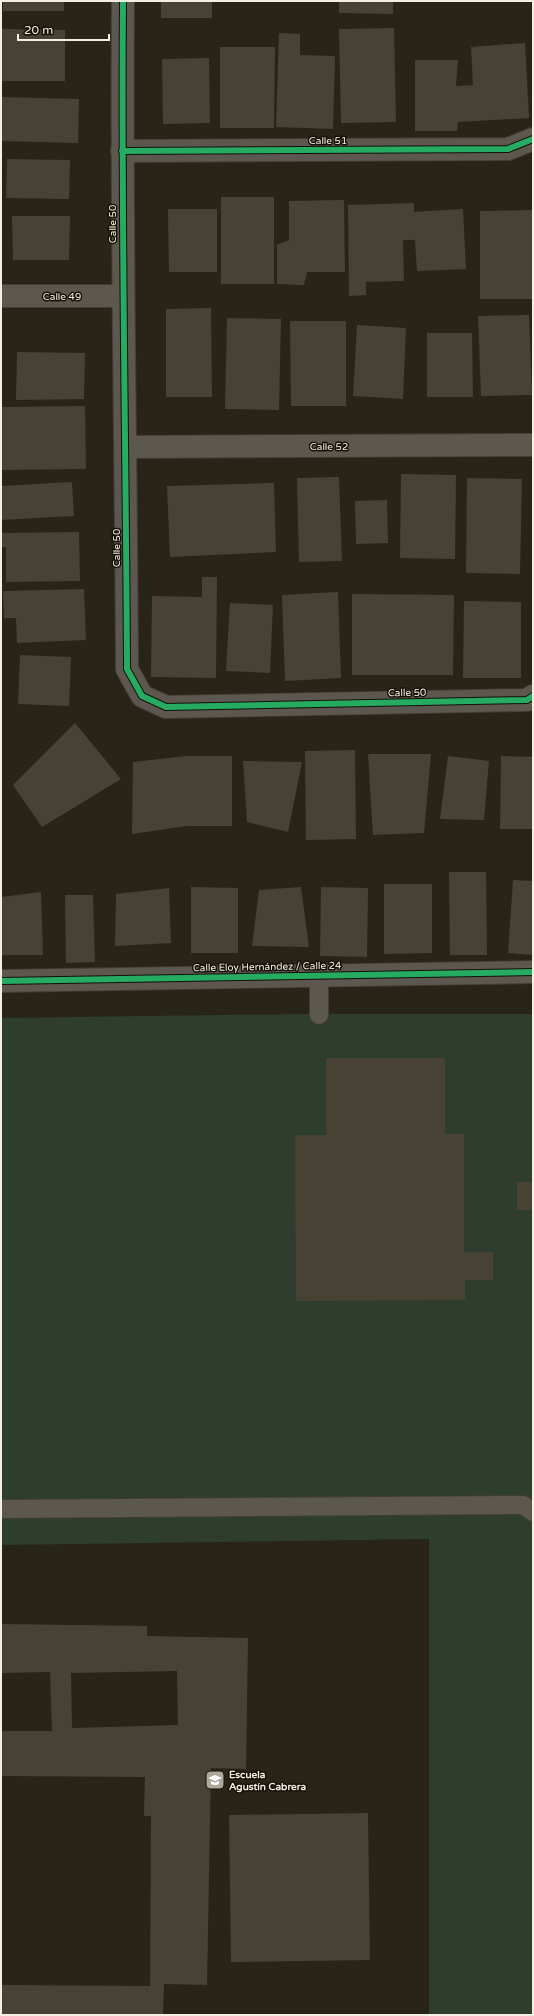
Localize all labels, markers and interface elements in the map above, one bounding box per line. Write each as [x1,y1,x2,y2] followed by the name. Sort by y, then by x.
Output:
[18,16,109,42] scale bar
[24,23,53,37] text: 20 m
[309,135,347,147] street label: Calle 51
[107,205,119,243] street label: Calle 50
[43,291,81,303] street label: Calle 49
[310,441,348,453] street label: Calle 52
[111,529,123,567] street label: Calle 50
[388,687,426,699] street label: Calle 50
[193,960,341,974] street label: Calle Eloy Hernández / Calle 24
[204,1769,226,1791] school or university icon: Escuela Agustín Cabrera
[229,1769,307,1793] place label: Escuela Agustín Cabrera

